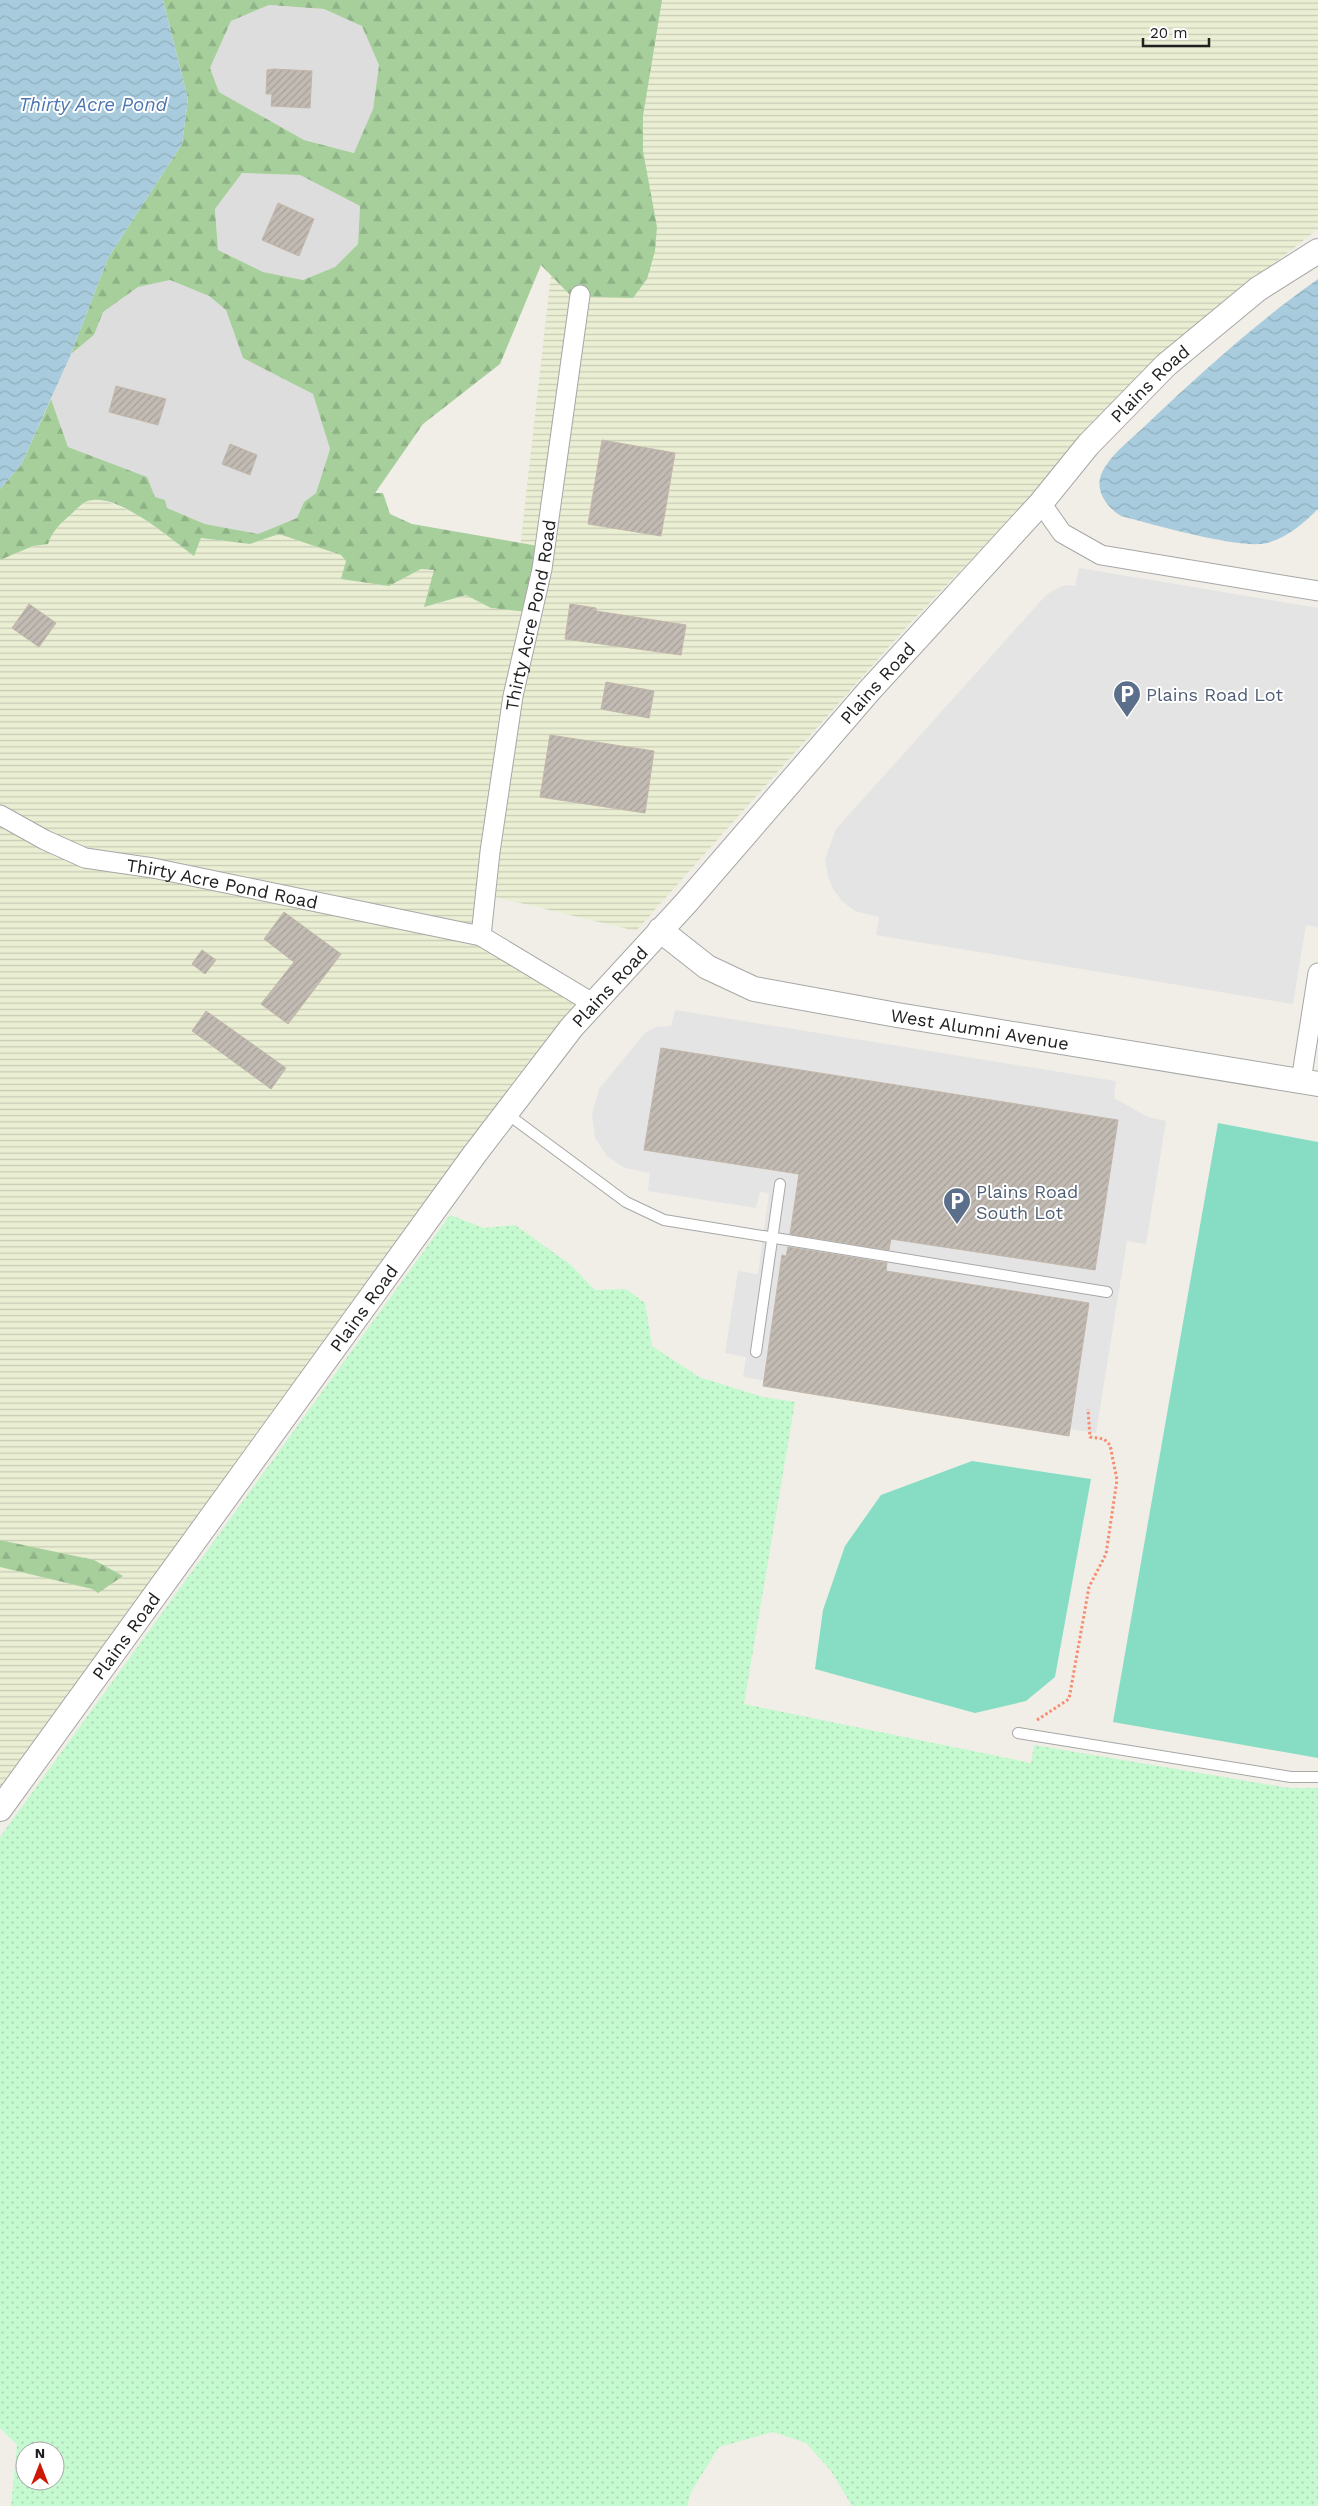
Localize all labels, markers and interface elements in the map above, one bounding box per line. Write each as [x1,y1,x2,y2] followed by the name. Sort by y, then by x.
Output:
[1143,15,1209,47] scale bar
[1150,24,1188,42] text: 20 m
[19,93,169,116] water label: Thirty Acre Pond
[1106,340,1193,427] street label: Plains Road
[500,518,559,712] street label: Thirty Acre Pond Road
[835,638,919,728] street label: Plains Road
[1112,679,1142,718] parking icon: Plains Road Lot
[1146,684,1283,705] place label: Plains Road Lot
[125,854,320,912] street label: Thirty Acre Pond Road
[567,942,652,1031] street label: Plains Road
[889,1004,1071,1054] street label: West Alumni Avenue
[976,1181,1078,1223] place label: Plains Road South Lot
[942,1186,972,1225] parking icon: Plains Road South Lot
[325,1260,402,1355] street label: Plains Road
[87,1588,164,1683] street label: Plains Road
[15,2441,65,2491] north arrow
[35,2445,45,2461] text: N

